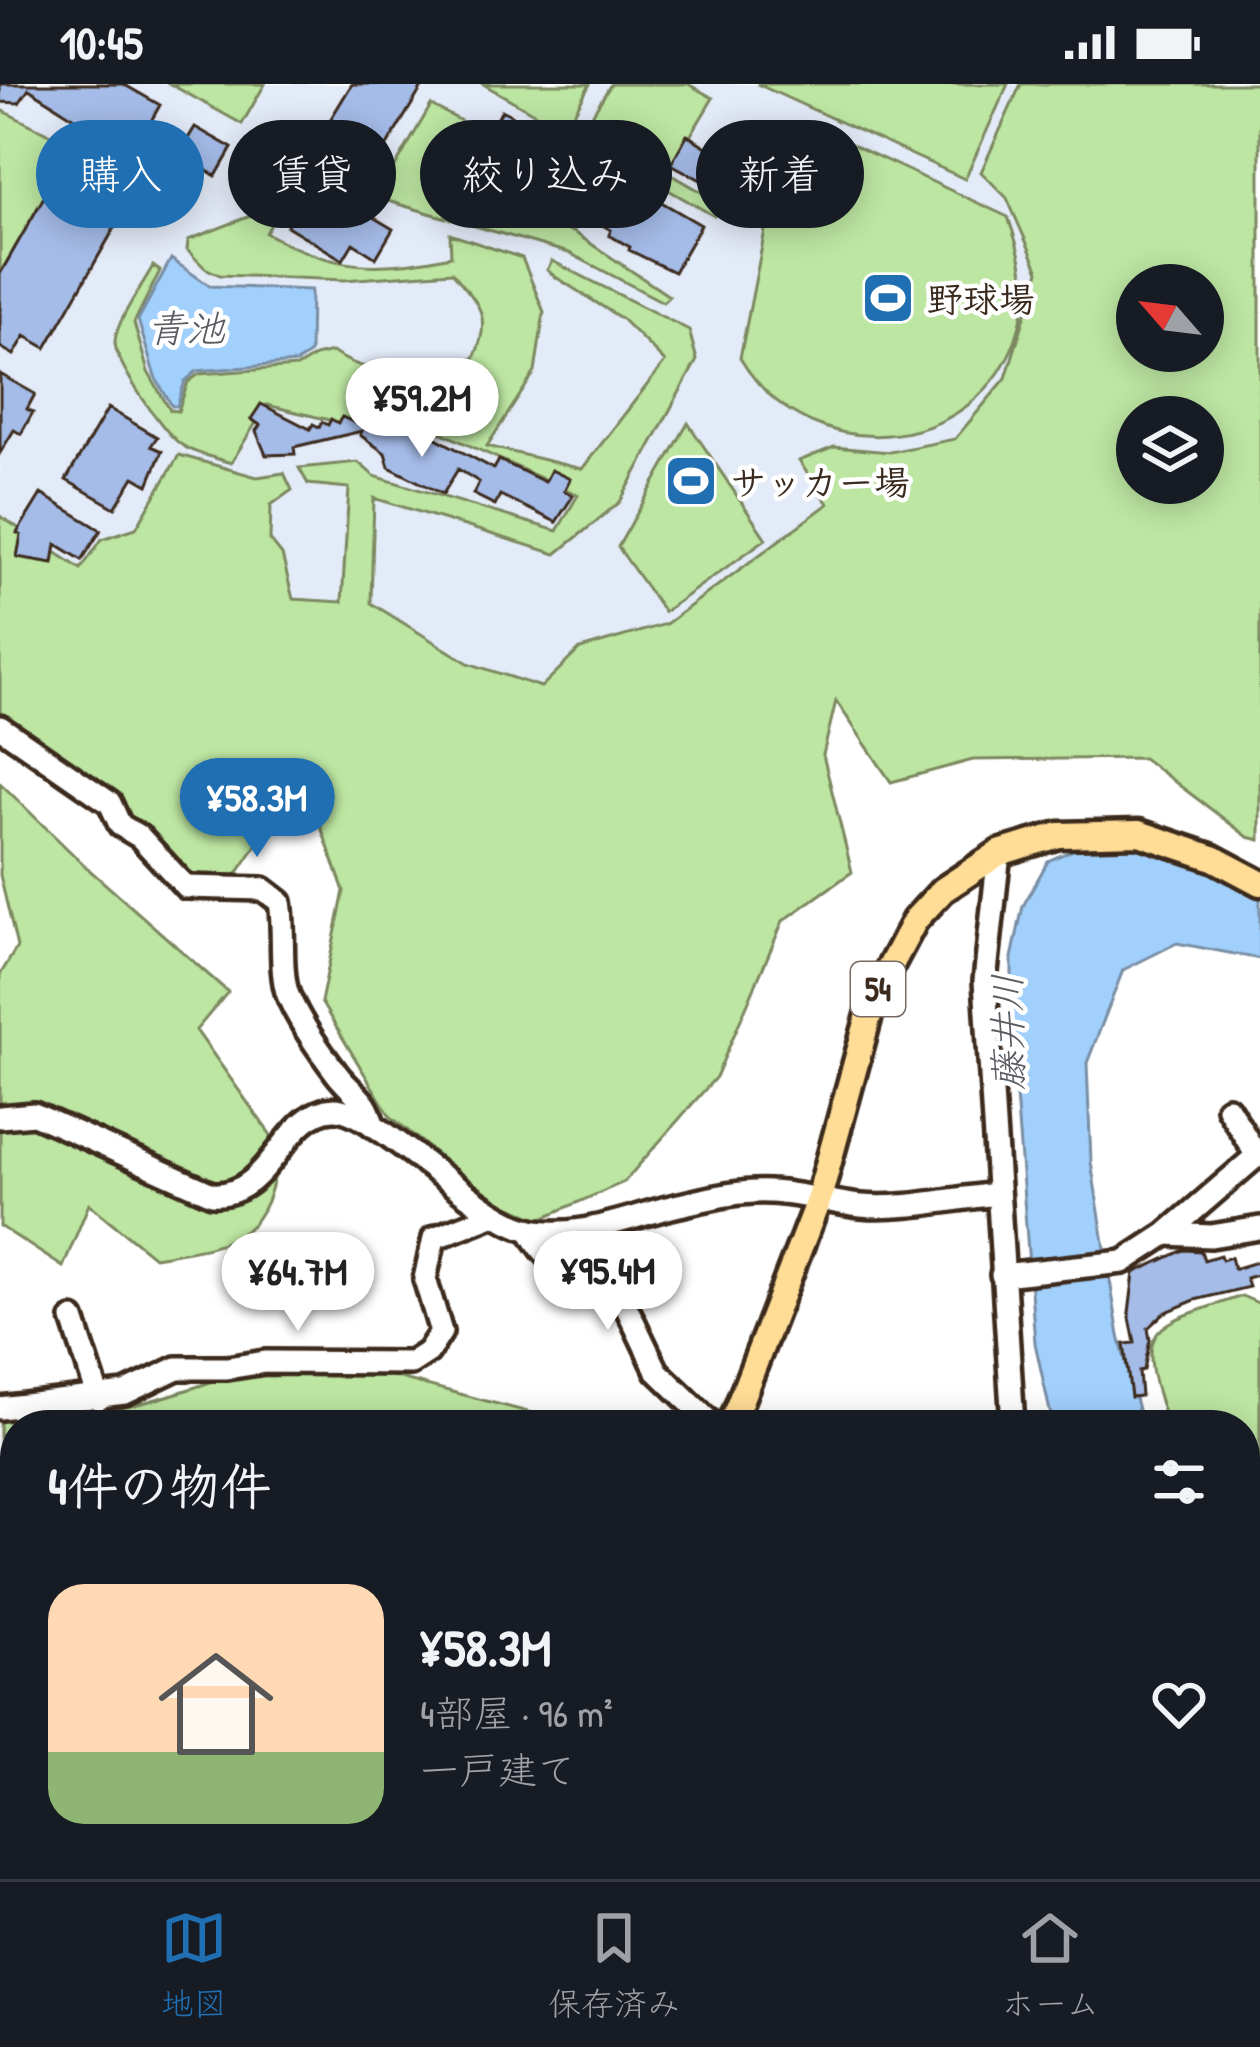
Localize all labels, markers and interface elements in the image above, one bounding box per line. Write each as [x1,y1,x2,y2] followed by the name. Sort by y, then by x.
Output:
[60,12,143,73] text: 10:45
[36,120,204,228] chip: 購入
[228,120,396,228] chip: 賃貸
[420,120,672,228] chip: 絞り込み
[696,120,864,228] chip: 新着
[1116,264,1224,372] north arrow
[1116,264,1224,504] map controls
[860,270,916,326] sports icon: 野球場
[927,274,1035,323] place label: 野球場
[147,301,226,354] water label: 青池
[324,358,520,460] pin: ¥59.2M
[373,370,471,423] text: ¥59.2M
[1116,396,1224,504] button: layers
[663,453,719,509] sports icon: サッカー場
[730,457,910,506] place label: サッカー場
[159,758,355,860] pin: ¥58.3M
[207,770,307,823] text: ¥58.3M
[851,962,905,1016] road number: 54
[979,973,1035,1091] water label: 藤井川
[510,1231,706,1333] pin: ¥95.4M
[200,1232,396,1334] pin: ¥64.7M
[560,1243,656,1296] text: ¥95.4M
[248,1244,348,1297] text: ¥64.7M
[1146,1449,1212,1515] icon: filters
[48,1451,271,1520] text: 4件の物件
[420,1613,551,1682] text: ¥58.3M
[144,1632,288,1776] icon: home
[1146,1671,1212,1737] icon: heart
[420,1686,613,1739] text: 4部屋 · 96 m²
[420,1743,576,1796] text: 一戸建て
[161,1905,227,2025] tab: 地図
[548,1905,680,2025] tab: 保存済み
[1002,1905,1099,2025] tab: ホーム

